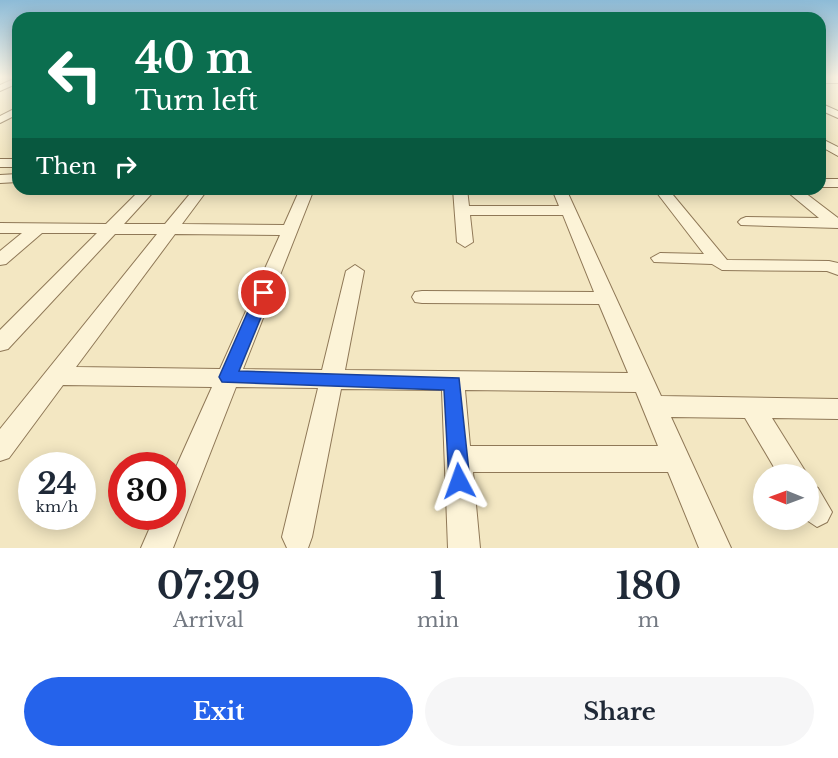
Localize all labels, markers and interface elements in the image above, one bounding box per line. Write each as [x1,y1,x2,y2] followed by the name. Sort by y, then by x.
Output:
[135,32,252,84] text: 40 m
[36,36,114,114] icon: left
[135,84,258,117] text: Turn left
[109,150,142,183] icon: right
[36,153,97,180] text: Then
[238,267,289,318] pin
[247,276,280,309] icon: arrive
[427,449,491,513] position arrow
[108,452,186,530] speed limit sign: 30
[753,464,819,530] north arrow
[753,464,819,530] map controls
[37,465,77,502] text: 24
[36,497,78,516] text: km/h
[157,564,260,609] text: 07:29
[430,564,446,609] text: 1
[616,564,681,609] text: 180
[173,608,244,632] text: Arrival
[417,608,459,632] text: min
[638,608,659,632] text: m
[24,677,413,746] button: Exit
[425,677,814,746] button: Share

